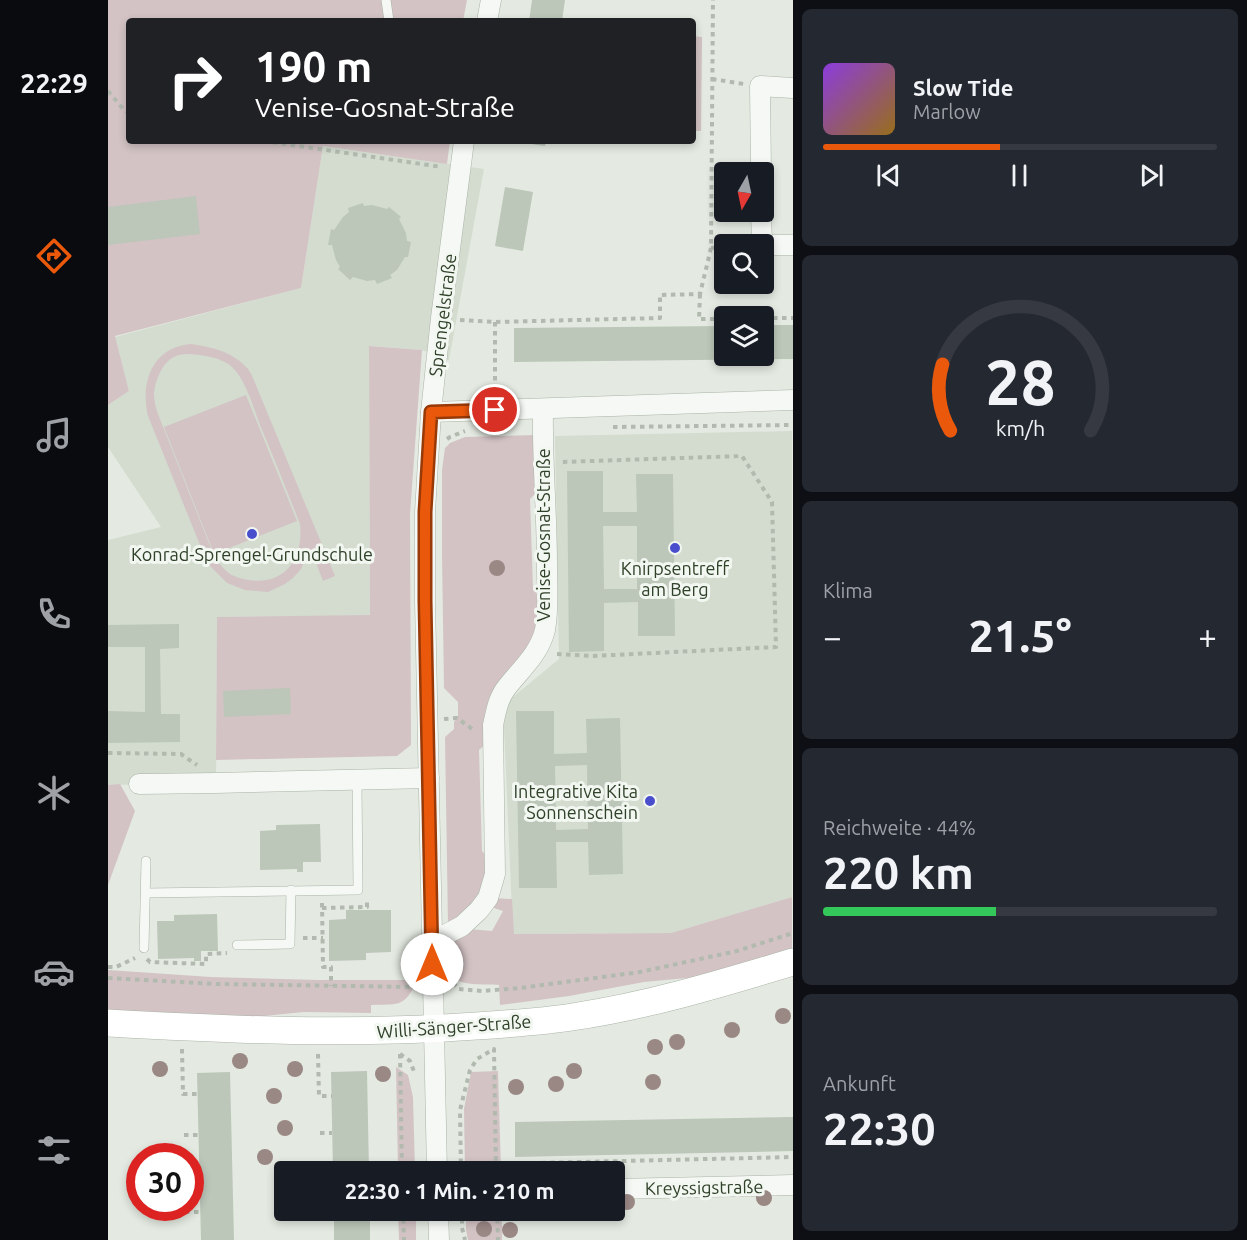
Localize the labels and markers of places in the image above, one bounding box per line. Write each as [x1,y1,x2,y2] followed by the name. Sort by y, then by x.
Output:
[469,384,520,435] pin
[245,527,259,541] marker: Konrad-Sprengel-Grundschule
[668,541,682,555] marker: Knirpsentreff am Berg
[131,544,373,564] place label: Konrad-Sprengel-Grundschule
[621,558,730,599] place label: Knirpsentreff am Berg
[514,781,638,822] place label: Integrative Kita Sonnenschein
[643,794,657,808] marker: Integrative Kita Sonnenschein

